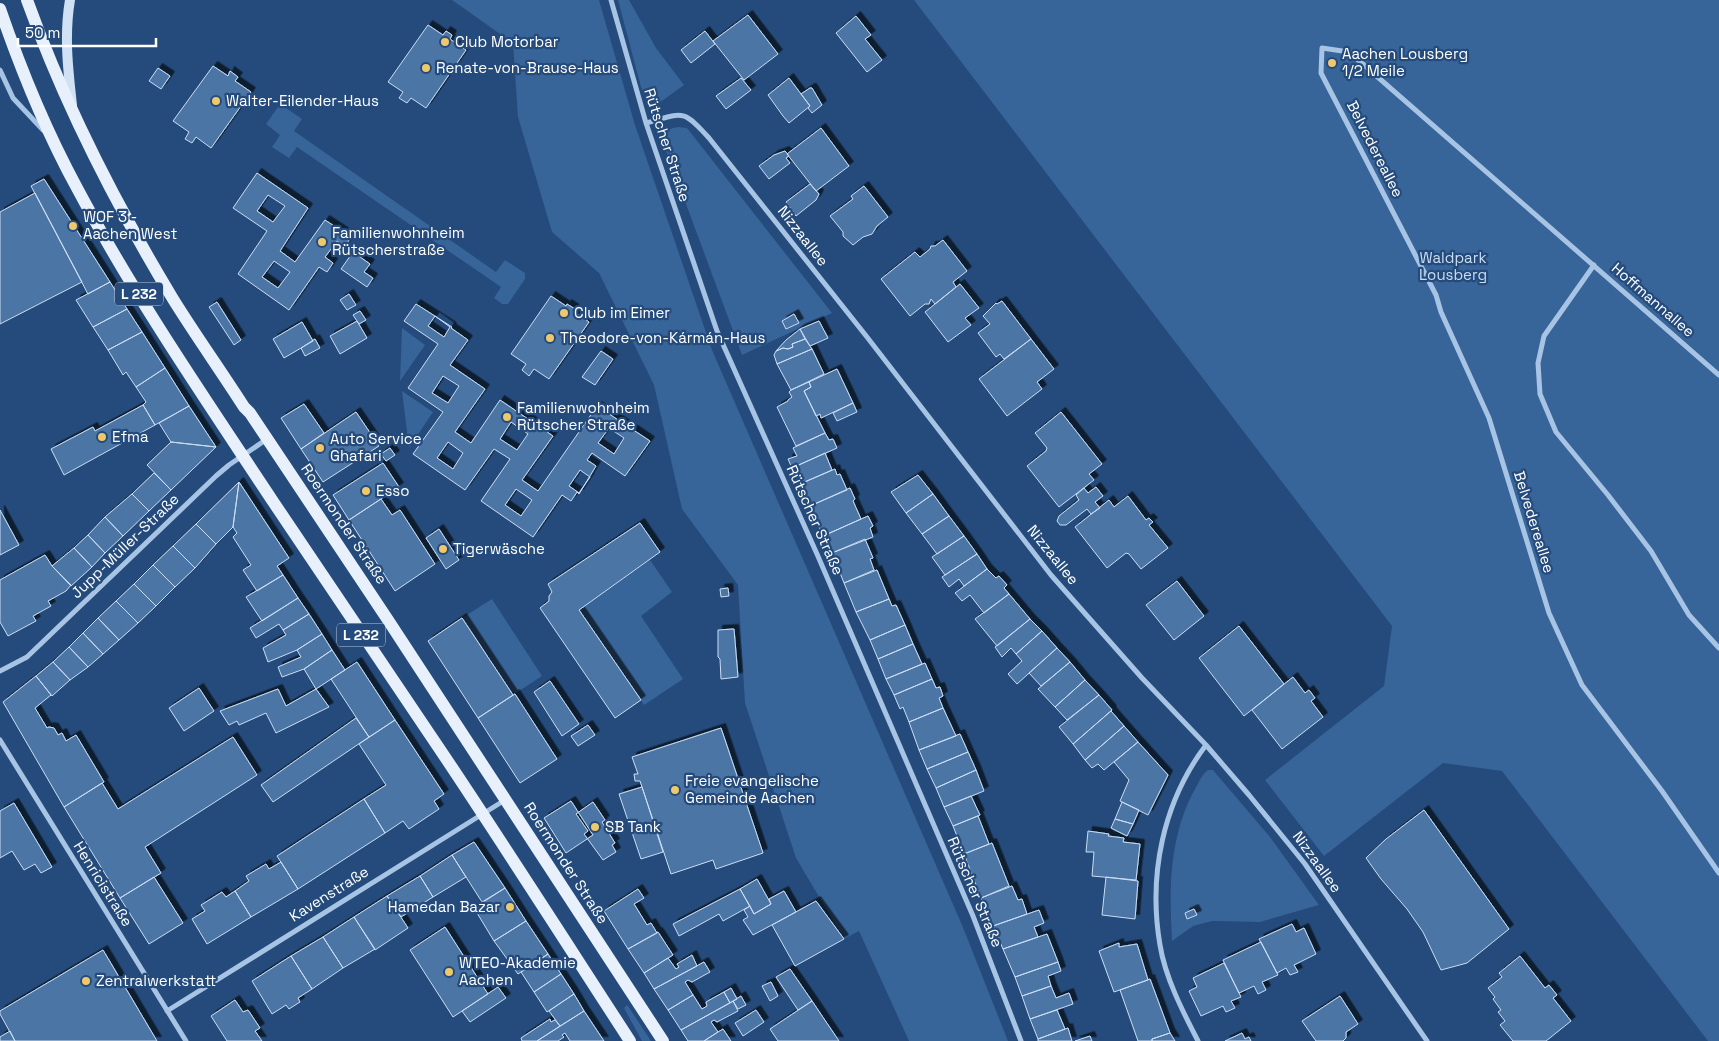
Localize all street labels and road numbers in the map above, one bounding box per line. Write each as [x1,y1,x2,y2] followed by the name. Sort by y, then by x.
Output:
[640,86,695,204] street label: Rütscher Straße
[1343,97,1408,200] street label: Belvedereallee
[774,202,833,270] street label: Nizzaallee
[1608,258,1699,341] street label: Hoffmannallee
[115,282,163,306] road number: L 232
[297,460,392,588] street label: Roermonder Straße
[783,462,848,578] street label: Rütscher Straße
[1510,469,1559,575] street label: Belvedereallee
[67,489,183,602] street label: Jupp-Müller-Straße
[1023,521,1083,589] street label: Nizzaallee
[337,624,385,646] road number: L 232
[520,798,613,927] street label: Roermonder Straße
[1289,827,1346,896] street label: Nizzaallee
[944,834,1007,950] street label: Rütscher Straße
[70,838,137,930] street label: Henricistraße
[285,862,372,926] street label: Kavenstraße

